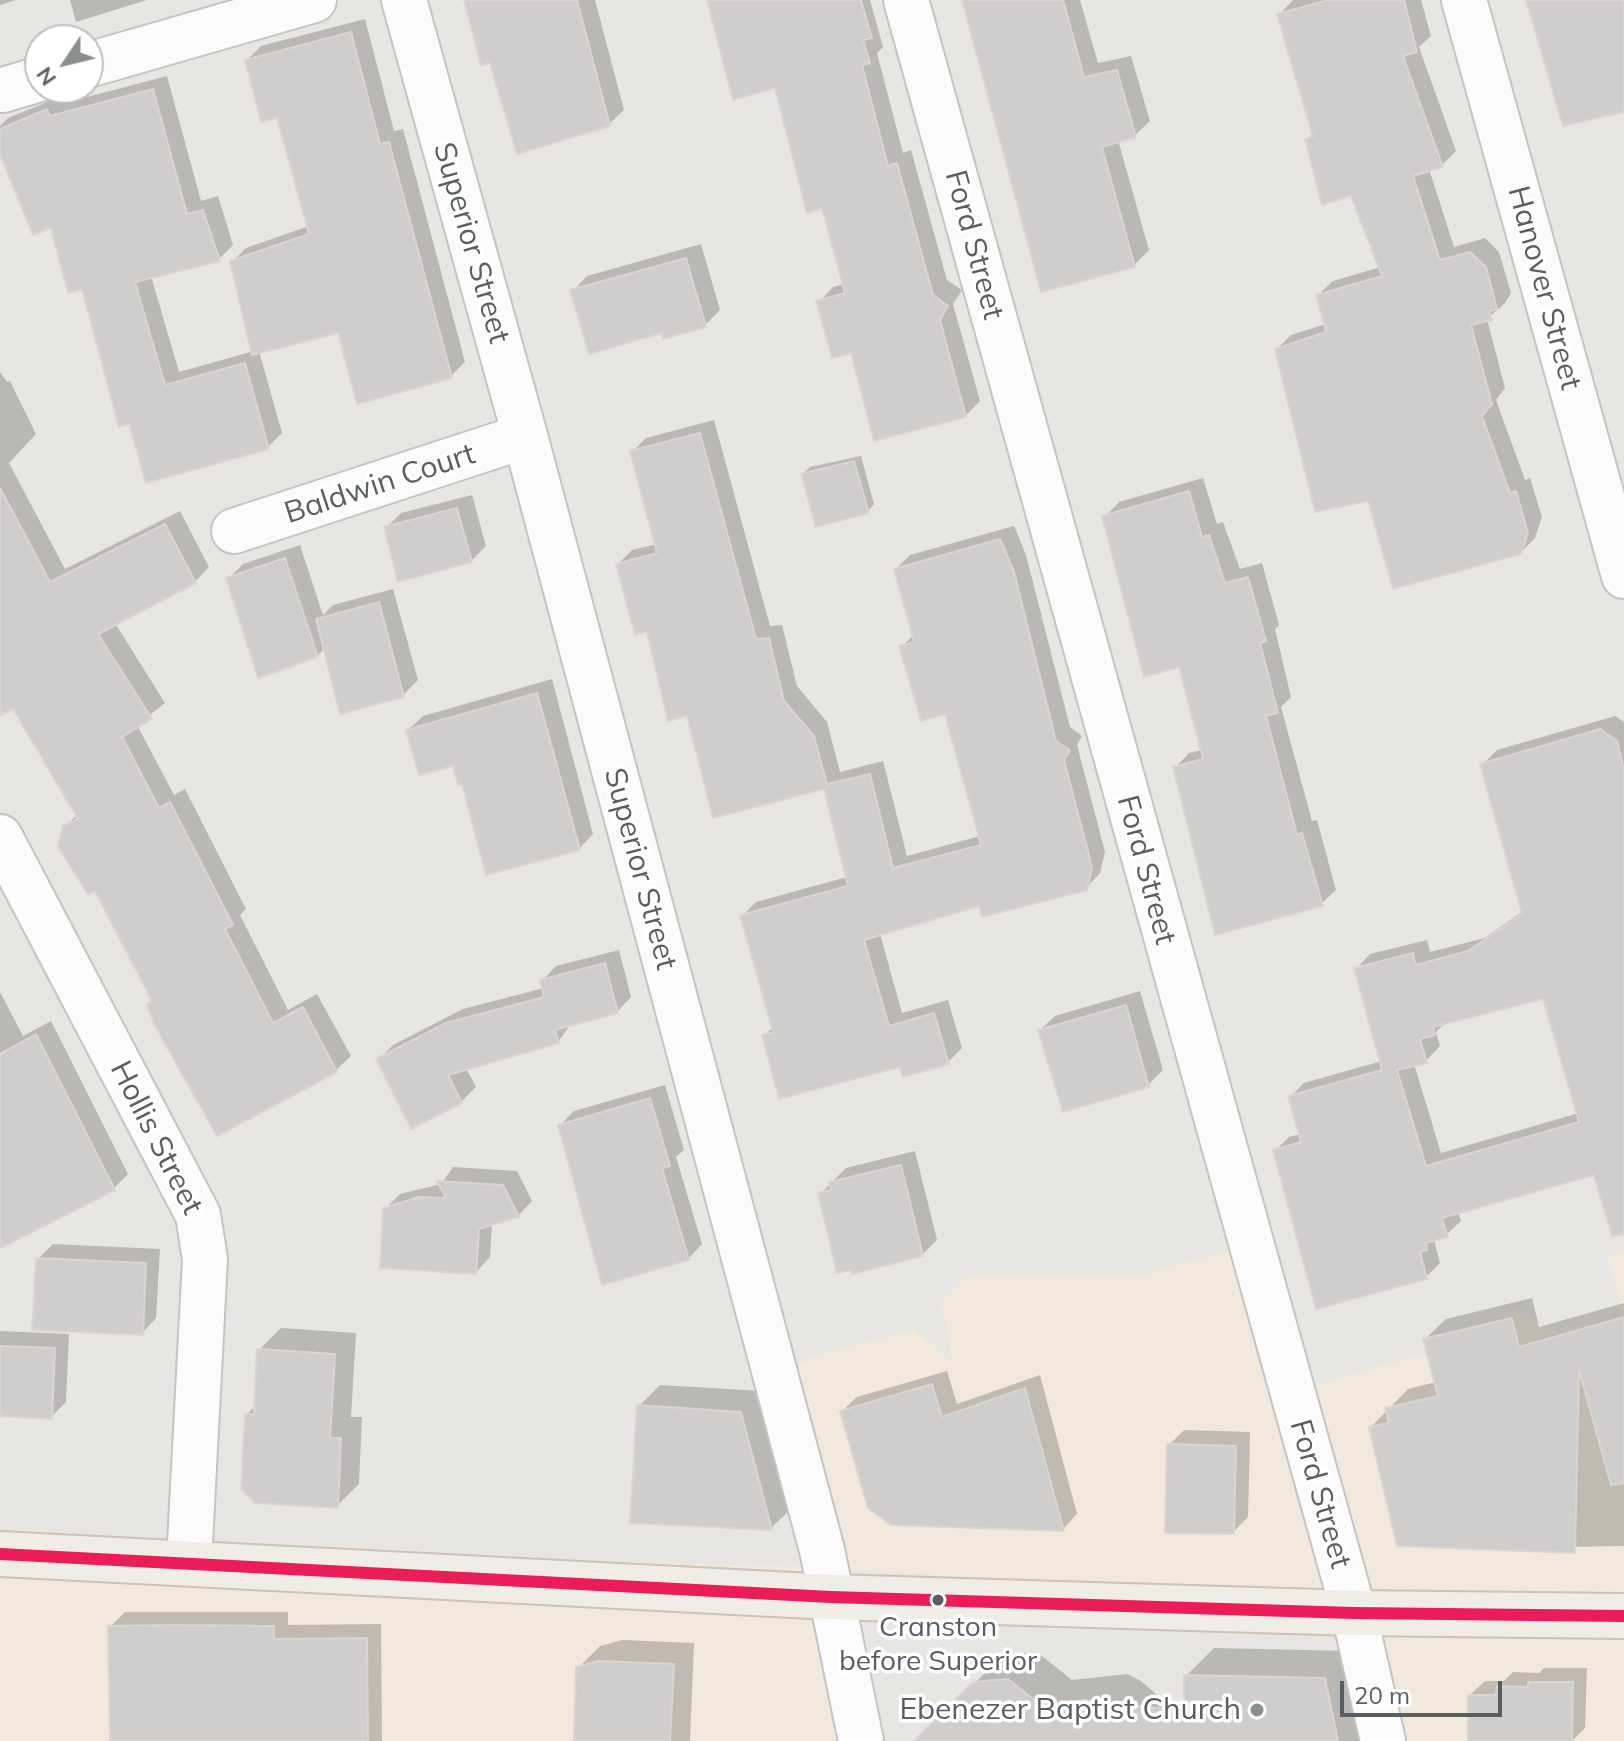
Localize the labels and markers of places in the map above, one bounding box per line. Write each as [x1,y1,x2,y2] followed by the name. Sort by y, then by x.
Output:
[930,1592,946,1608] marker: Cranston before Superior
[839,1611,1037,1677] place label: Cranston before Superior
[899,1692,1241,1728] place label: Ebenezer Baptist Church
[1248,1701,1266,1719] marker: Ebenezer Baptist Church

